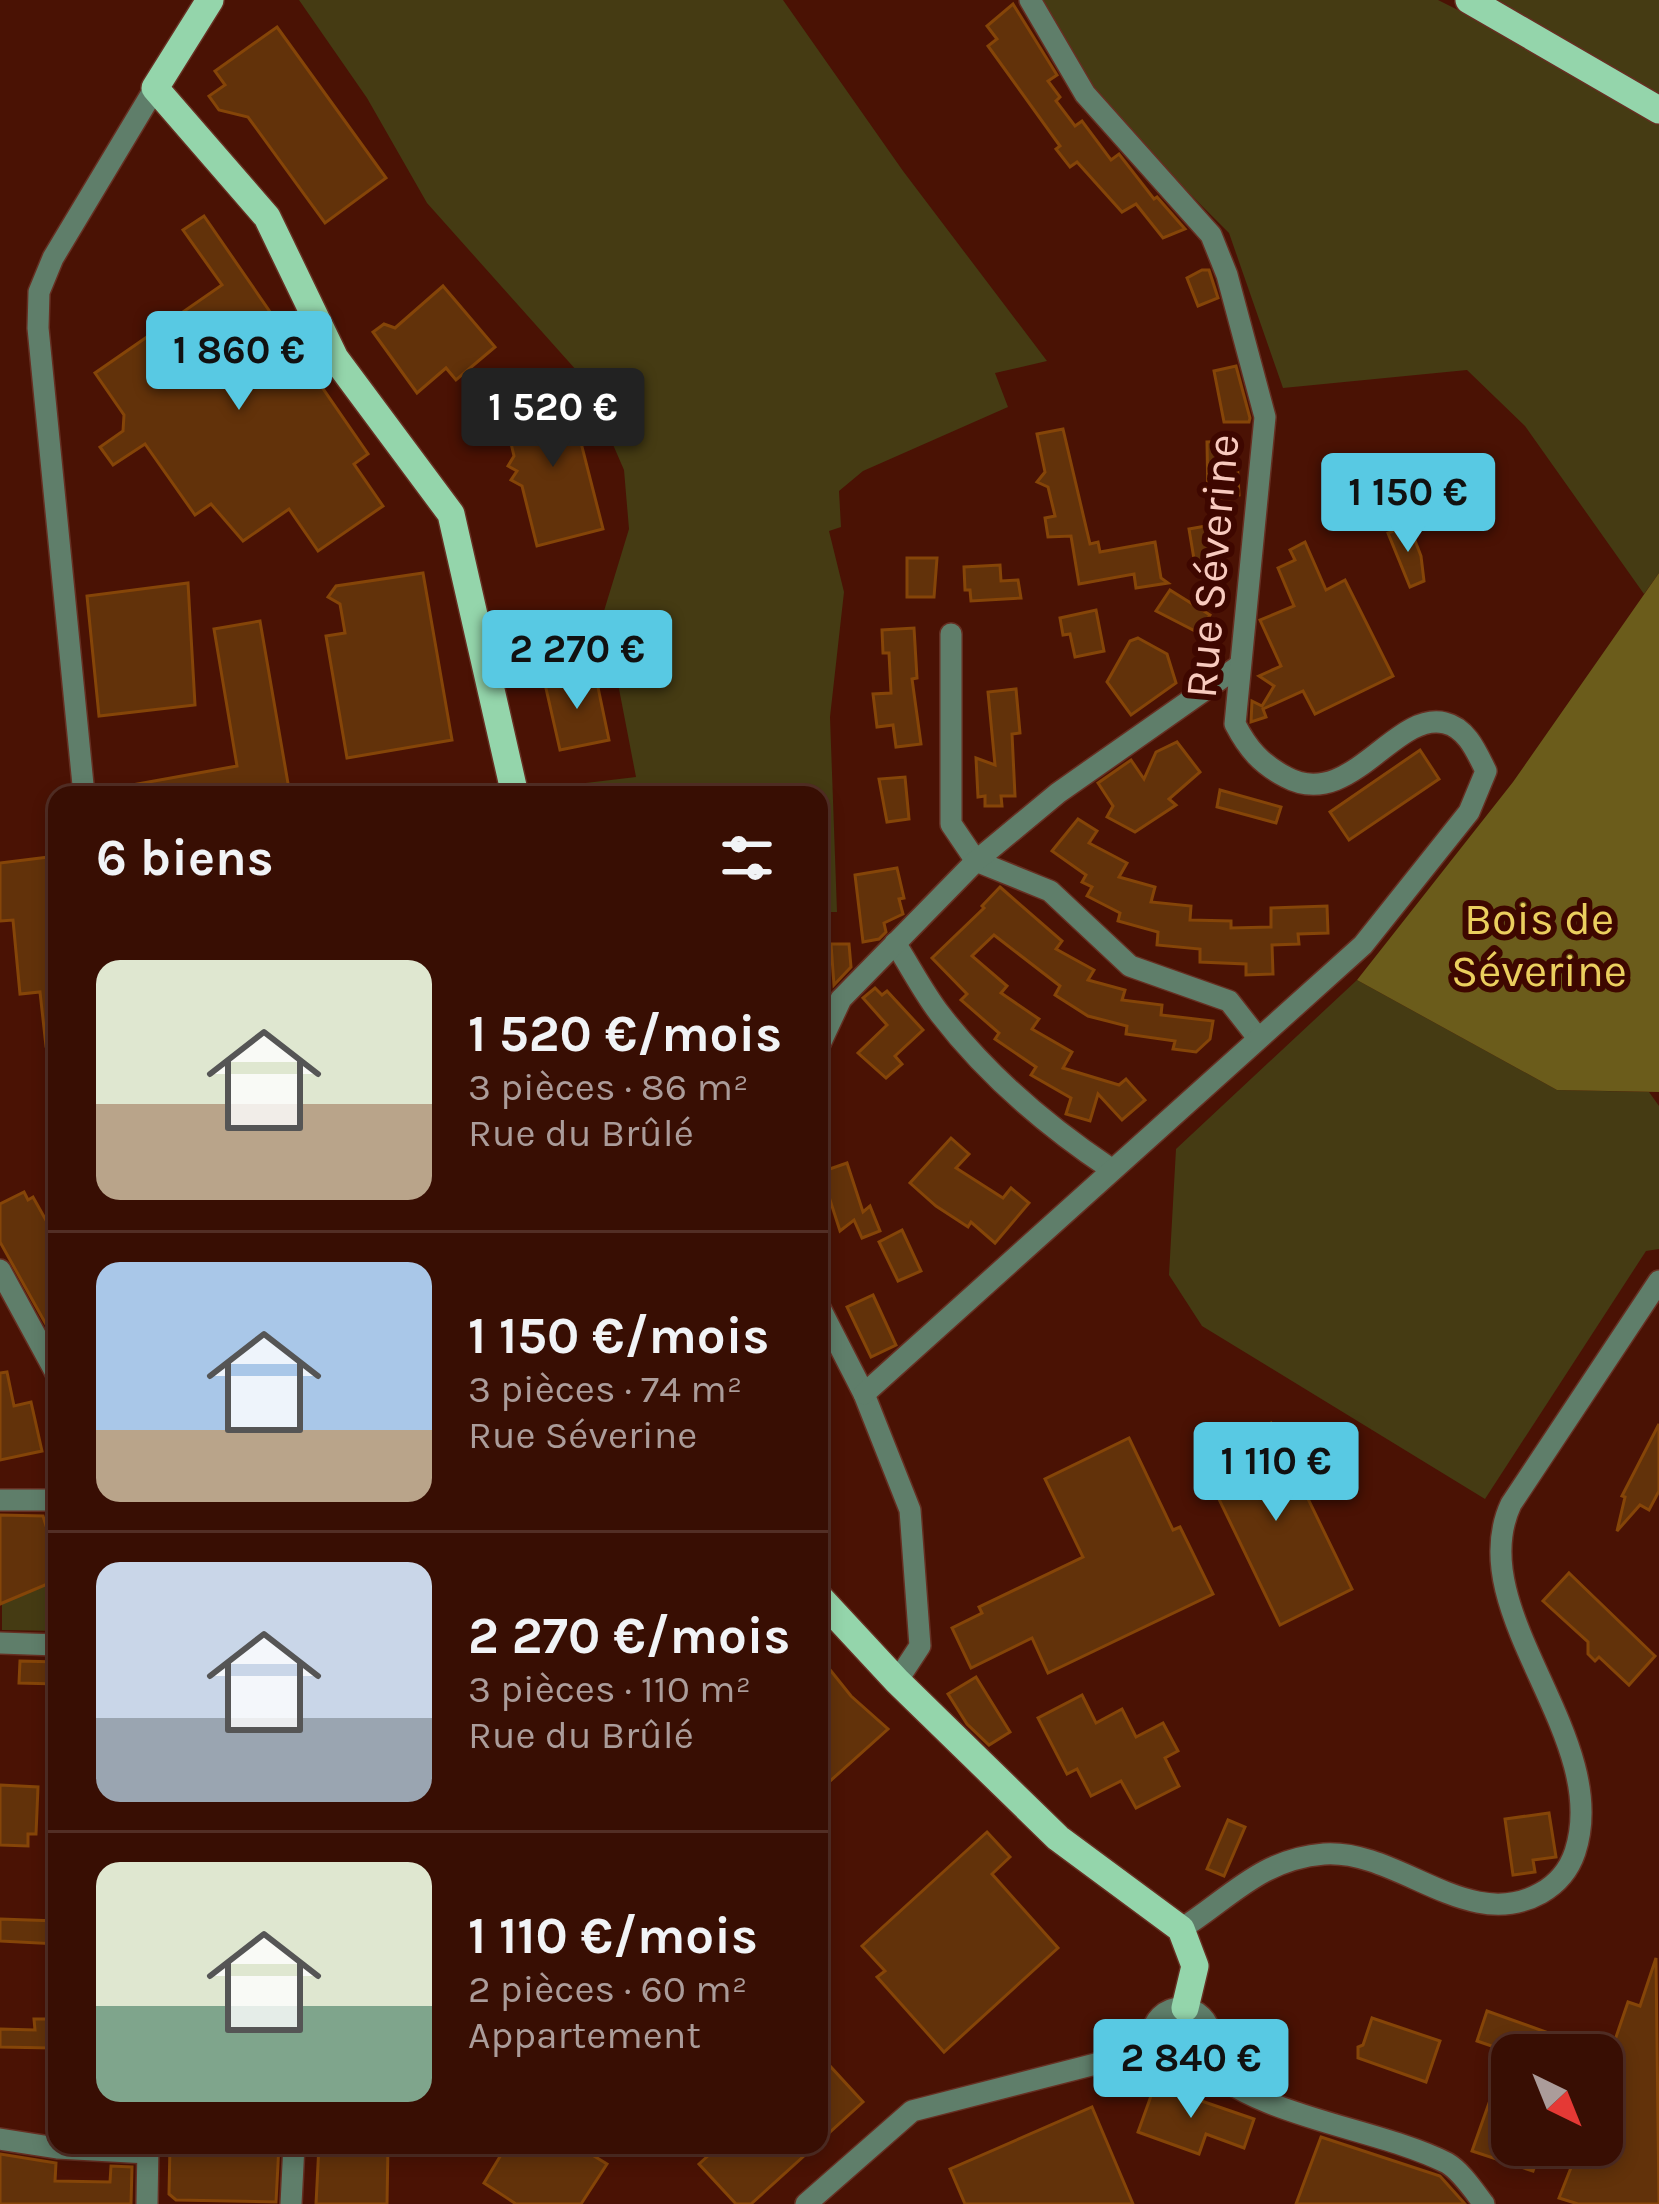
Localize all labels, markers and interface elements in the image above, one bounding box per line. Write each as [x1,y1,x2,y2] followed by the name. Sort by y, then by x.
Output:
[128,311,350,413] pin: 1 860 €
[173,327,305,373] text: 1 860 €
[442,368,664,470] pin: 1 520 €
[488,384,618,430] text: 1 520 €
[1175,432,1249,700] street label: Rue Séverine
[1297,453,1519,555] pin: 1 150 €
[1348,469,1468,515] text: 1 150 €
[466,610,688,712] pin: 2 270 €
[509,626,645,672] text: 2 270 €
[714,825,780,891] icon: filters
[96,828,274,888] text: 6 biens
[1451,893,1627,997] park label: Bois de Séverine
[468,1004,782,1064] text: 1 520 €/mois
[192,1008,336,1152] icon: home
[468,1064,749,1110] text: 3 pièces · 86 m²
[468,1110,694,1156] text: Rue du Brûlé
[468,1306,769,1366] text: 1 150 €/mois
[192,1310,336,1454] icon: home
[468,1366,742,1412] text: 3 pièces · 74 m²
[468,1412,697,1458] text: Rue Séverine
[1165,1422,1387,1524] pin: 1 110 €
[1221,1438,1331,1484] text: 1 110 €
[468,1606,790,1666] text: 2 270 €/mois
[192,1610,336,1754] icon: home
[468,1666,751,1712] text: 3 pièces · 110 m²
[468,1712,694,1758] text: Rue du Brûlé
[468,1906,758,1966] text: 1 110 €/mois
[192,1910,336,2054] icon: home
[468,1966,747,2012] text: 2 pièces · 60 m²
[468,2012,701,2058] text: Appartement
[1080,2019,1302,2121] pin: 2 840 €
[1491,2034,1623,2166] north arrow
[1491,2034,1623,2166] map controls
[1120,2035,1262,2081] text: 2 840 €

